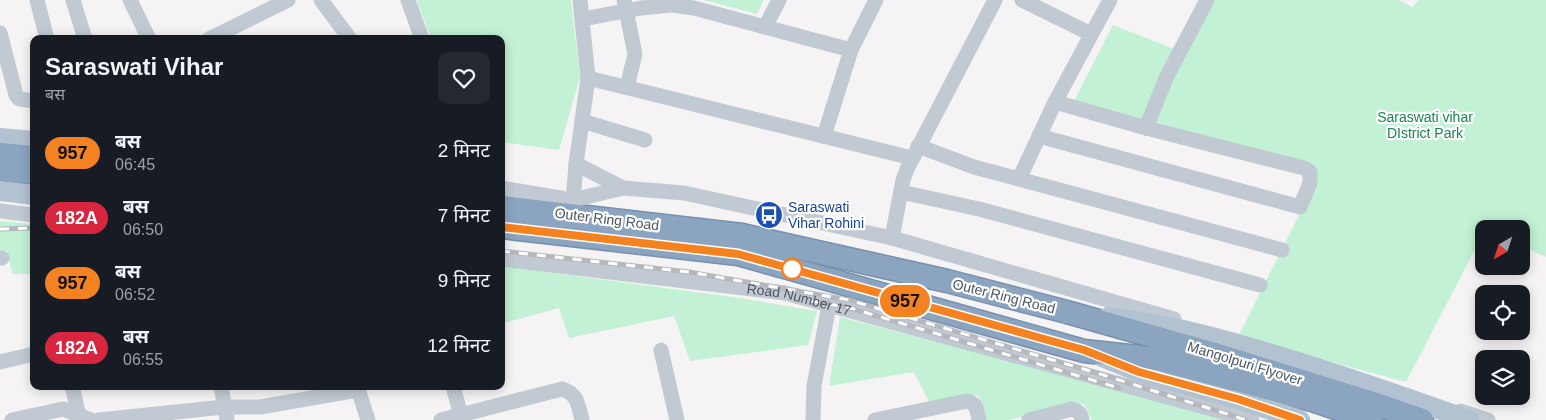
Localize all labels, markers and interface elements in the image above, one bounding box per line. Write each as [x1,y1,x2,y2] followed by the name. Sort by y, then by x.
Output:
[438,52,490,104] button: heart
[45,53,223,80] text: Saraswati Vihar
[45,86,65,103] text: बस
[1377,109,1473,141] park label: Saraswati vihar DIstrict Park
[115,131,141,152] text: बस
[438,140,490,161] text: 2 मिनट
[57,143,88,163] text: 957
[115,156,155,173] text: 06:45
[123,196,149,217] text: बस
[788,199,864,231] place label: Saraswati Vihar Rohini
[754,200,784,230] bus stop icon: Saraswati Vihar Rohini
[438,205,490,226] text: 7 मिनट
[554,205,660,233] street label: Outer Ring Road
[55,208,98,228] text: 182A
[1475,220,1530,275] north arrow
[1475,220,1530,405] map controls
[123,221,163,238] text: 06:50
[781,258,803,280] unlabelled marker
[115,261,141,282] text: बस
[438,270,490,291] text: 9 मिनट
[57,273,88,293] text: 957
[951,276,1057,316] street label: Outer Ring Road
[746,280,853,319] street label: Road Number 17
[876,285,934,317] line badge: 957
[1475,285,1530,340] button: locate
[115,286,155,303] text: 06:52
[890,291,920,311] text: 957
[123,326,149,347] text: बस
[427,335,490,356] text: 12 मिनट
[55,338,98,358] text: 182A
[1186,338,1305,388] street label: Mangolpuri Flyover
[1475,350,1530,405] button: layers
[123,351,163,368] text: 06:55

